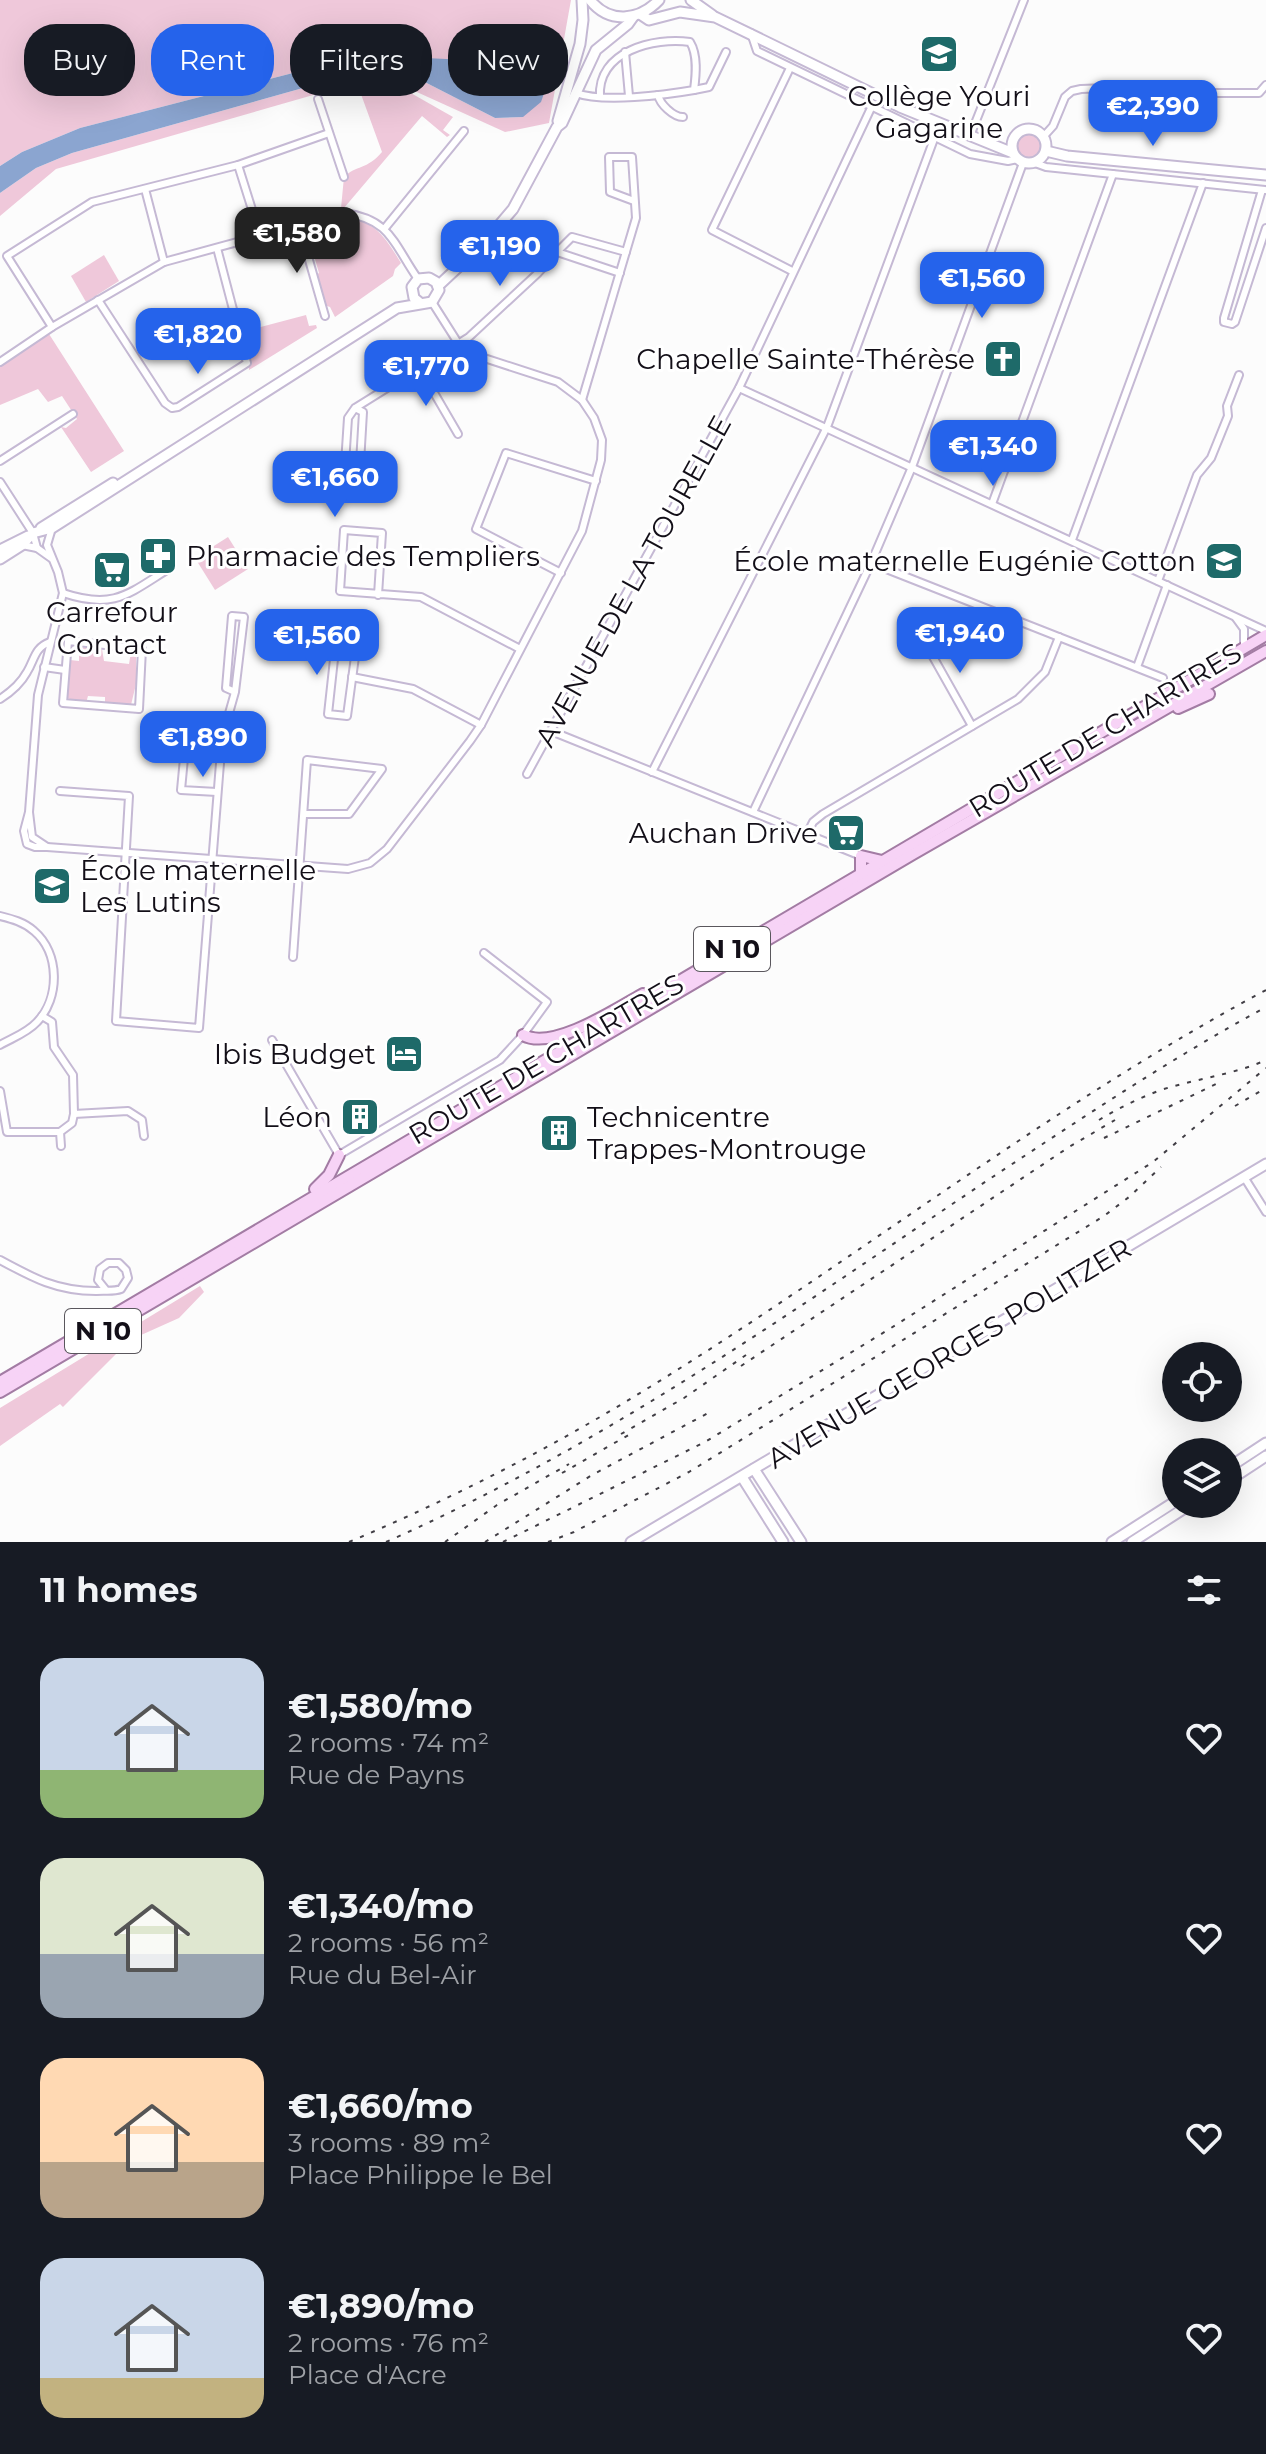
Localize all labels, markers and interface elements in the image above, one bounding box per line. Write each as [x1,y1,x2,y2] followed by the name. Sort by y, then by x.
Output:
[24,24,135,96] chip: Buy
[151,24,274,96] chip: Rent
[290,24,432,96] chip: Filters
[448,24,568,96] chip: New
[918,33,960,75] school or university icon: Collège Youri Gagarine
[847,79,1031,145] place label: Collège Youri Gagarine
[1088,80,1218,148] pin: €2,390
[1106,90,1200,122] text: €2,390
[232,207,362,275] pin: €1,580
[253,217,341,249] text: €1,580
[435,220,565,288] pin: €1,190
[459,230,541,262] text: €1,190
[917,252,1047,320] pin: €1,560
[938,262,1026,294] text: €1,560
[133,308,263,376] pin: €1,820
[154,318,242,350] text: €1,820
[982,338,1024,380] church icon: Chapelle Sainte-Thérèse
[361,340,491,408] pin: €1,770
[636,342,975,376] place label: Chapelle Sainte-Thérèse
[382,350,470,382] text: €1,770
[528,410,738,752] street label: AVENUE DE LA TOURELLE
[928,420,1058,488] pin: €1,340
[948,430,1038,462] text: €1,340
[270,451,400,519] pin: €1,660
[291,461,379,493] text: €1,660
[137,535,179,577] pharmacy icon: Pharmacie des Templiers
[186,539,540,573] place label: Pharmacie des Templiers
[1203,540,1245,582] school or university icon: École maternelle Eugénie Cotton
[733,544,1196,578] place label: École maternelle Eugénie Cotton
[91,549,133,591] supermarket icon: Carrefour Contact
[46,595,178,661] place label: Carrefour Contact
[895,607,1025,675] pin: €1,940
[252,609,382,677] pin: €1,560
[915,617,1005,649] text: €1,940
[273,619,361,651] text: €1,560
[963,635,1247,825] street label: ROUTE DE CHARTRES
[138,711,268,779] pin: €1,890
[158,721,248,753] text: €1,890
[825,812,867,854] supermarket icon: Auchan Drive
[629,816,818,850] place label: Auchan Drive
[80,853,316,919] place label: École maternelle Les Lutins
[31,865,73,907] school or university icon: École maternelle Les Lutins
[694,927,770,971] road number: N 10
[402,966,690,1152] street label: ROUTE DE CHARTRES
[383,1033,425,1075] hotel icon: Ibis Budget
[214,1037,376,1071] place label: Ibis Budget
[339,1096,381,1138] building icon: Léon
[262,1100,332,1134] place label: Léon
[587,1100,866,1166] place label: Technicentre Trappes-Montrouge
[538,1112,580,1154] building icon: Technicentre Trappes-Montrouge
[761,1231,1137,1475] street label: AVENUE GEORGES POLITZER
[65,1309,141,1353] road number: N 10
[1162,1342,1242,1518] map controls
[1162,1342,1242,1422] button: locate
[1162,1438,1242,1518] button: layers
[1182,1568,1226,1612] icon: filters
[40,1569,198,1611] text: 11 homes
[288,1685,472,1727] text: €1,580/mo
[104,1690,200,1786] icon: home
[1182,1716,1226,1760] icon: heart
[288,1727,489,1759] text: 2 rooms · 74 m²
[288,1759,464,1791] text: Rue de Payns
[288,1885,474,1927] text: €1,340/mo
[104,1890,200,1986] icon: home
[1182,1916,1226,1960] icon: heart
[288,1927,489,1959] text: 2 rooms · 56 m²
[288,1959,477,1991] text: Rue du Bel-Air
[288,2085,473,2127] text: €1,660/mo
[104,2090,200,2186] icon: home
[1182,2116,1226,2160] icon: heart
[288,2127,491,2159] text: 3 rooms · 89 m²
[288,2159,553,2191] text: Place Philippe le Bel
[288,2285,474,2327] text: €1,890/mo
[104,2290,200,2386] icon: home
[1182,2316,1226,2360] icon: heart
[288,2327,489,2359] text: 2 rooms · 76 m²
[288,2359,447,2391] text: Place d'Acre

